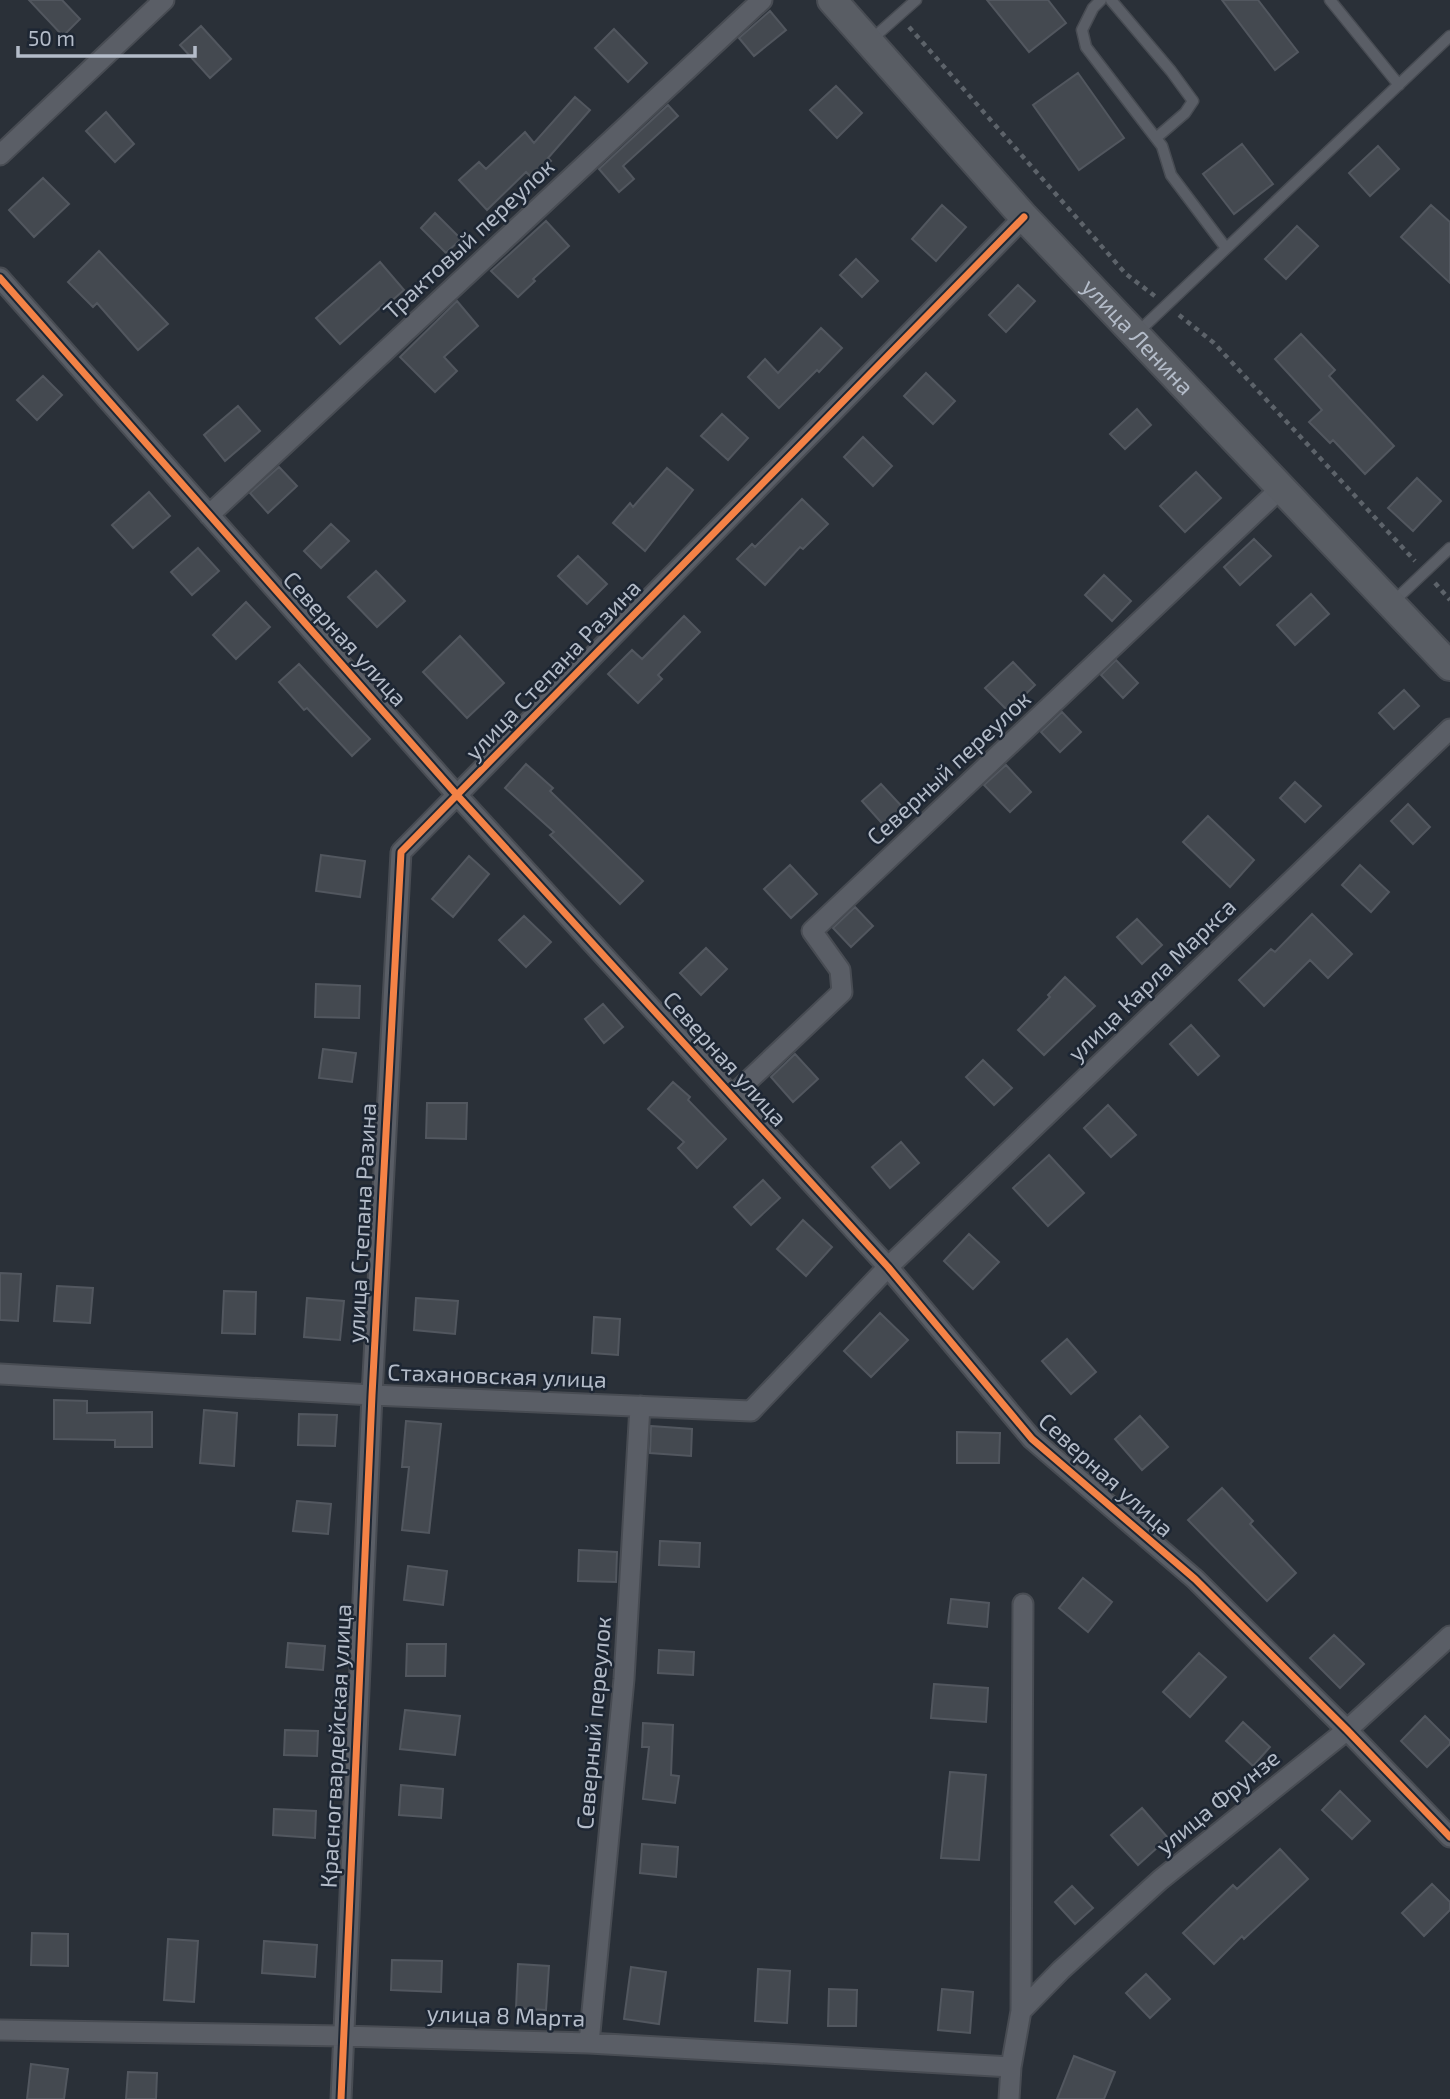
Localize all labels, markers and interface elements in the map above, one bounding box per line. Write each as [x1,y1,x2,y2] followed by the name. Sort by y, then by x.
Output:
[18,14,194,58] scale bar
[28,25,75,50] text: 50 m
[377,152,560,325] street label: Трактовый переулок
[1076,272,1200,400] street label: улица Ленина
[277,565,414,712] street label: Северная улица
[459,573,647,766] street label: улица Степана Разина
[861,684,1037,851] street label: Северный переулок
[1062,892,1242,1067] street label: улица Карла Маркса
[657,985,794,1132] street label: Северная улица
[341,1102,382,1344] street label: улица Степана Разина
[387,1357,607,1394] street label: Стахановская улица
[1033,1406,1180,1543] street label: Северная улица
[314,1603,357,1889] street label: Красногвардейская улица
[570,1615,617,1831] street label: Северный переулок
[1150,1743,1285,1860] street label: улица Фрунзе
[426,1998,586,2033] street label: улица 8 Марта

